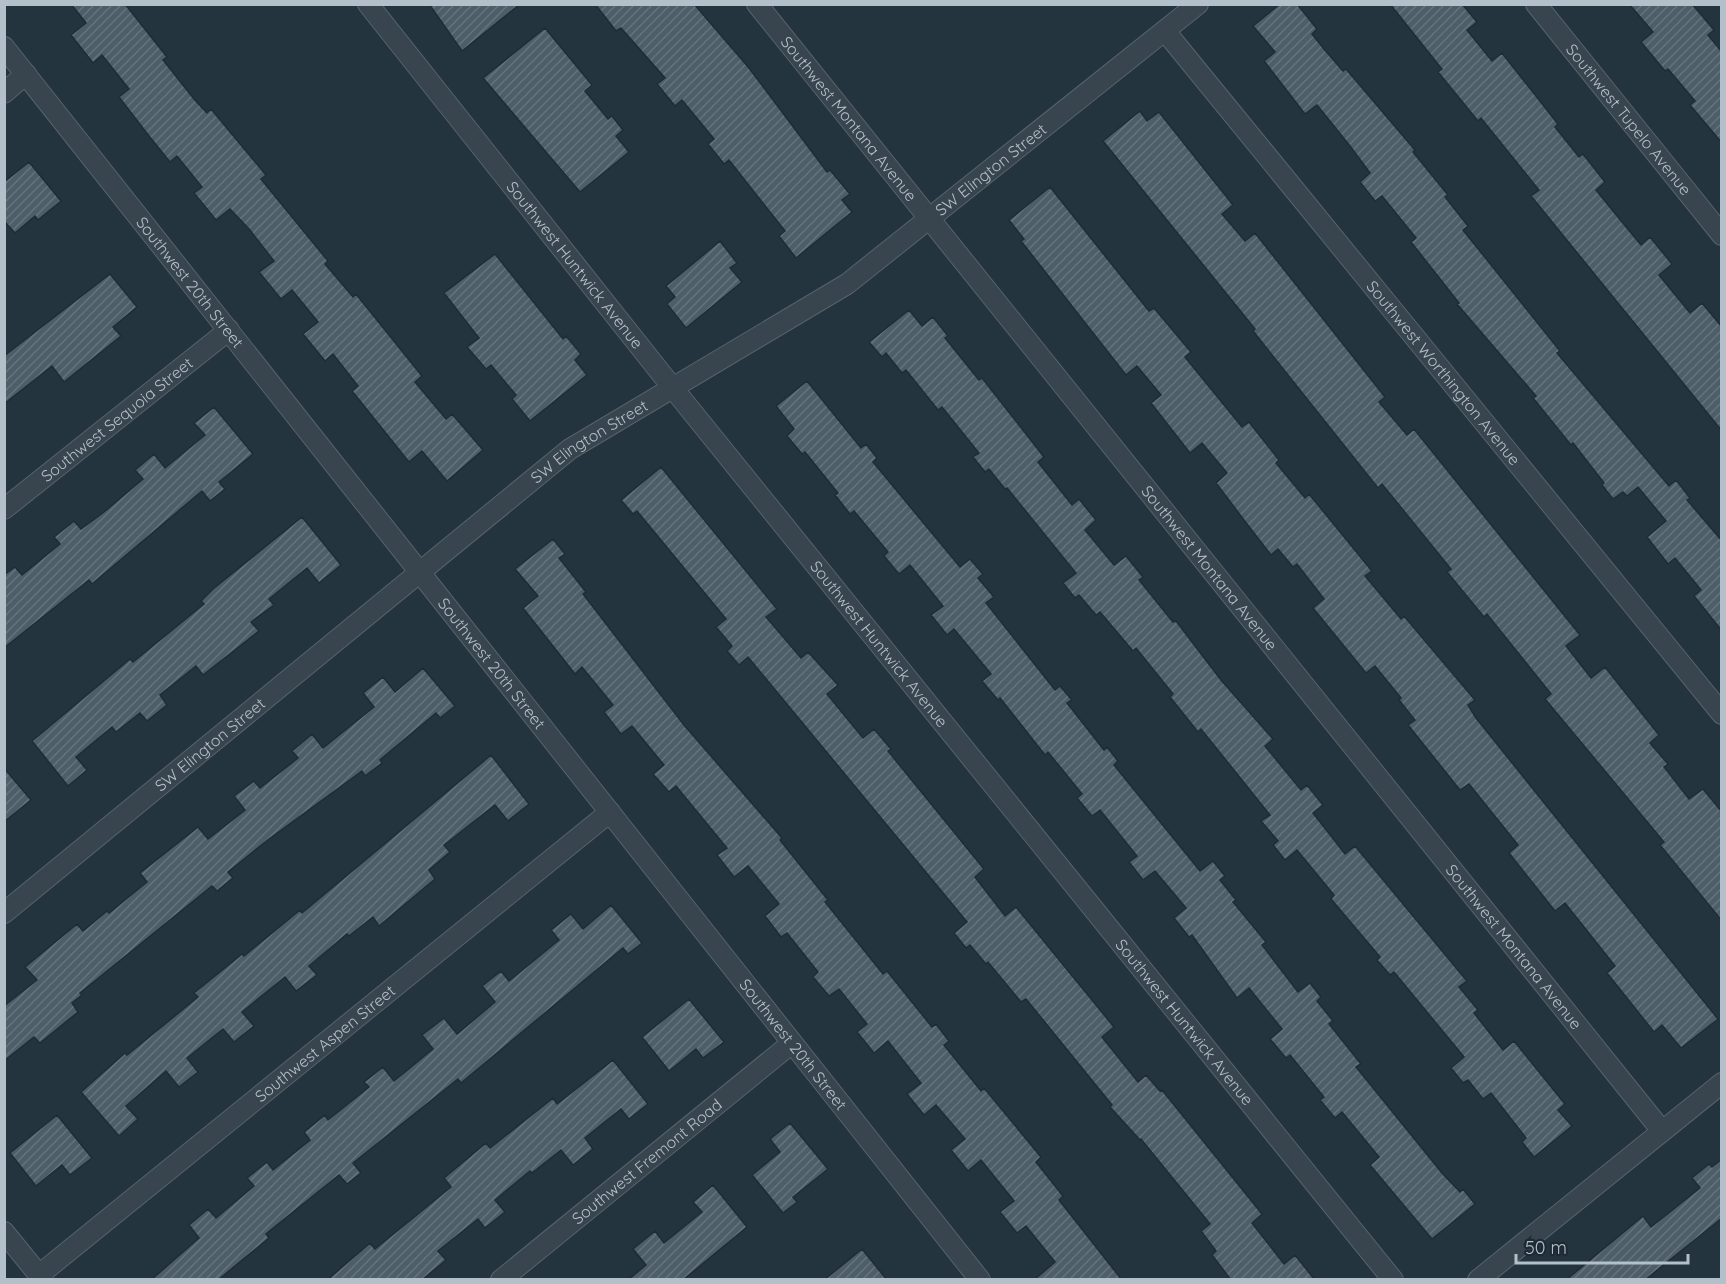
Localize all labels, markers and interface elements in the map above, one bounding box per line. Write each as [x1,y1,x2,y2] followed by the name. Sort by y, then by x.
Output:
[777,32,921,205] street label: Southwest Montana Avenue
[1562,40,1696,199] street label: Southwest Tupelo Avenue
[931,119,1050,220] street label: SW Elington Street
[502,177,648,353] street label: Southwest Huntwick Avenue
[132,213,248,352] street label: Southwest 20th Street
[1363,276,1525,469] street label: Southwest Worthington Avenue
[37,353,197,486] street label: Southwest Sequoia Street
[526,395,651,487] street label: SW Elington Street
[1137,481,1282,654] street label: Southwest Montana Avenue
[806,557,952,731] street label: Southwest Huntwick Avenue
[434,594,550,733] street label: Southwest 20th Street
[150,693,269,795] street label: SW Elington Street
[1442,860,1586,1033] street label: Southwest Montana Avenue
[1111,935,1258,1109] street label: Southwest Huntwick Avenue
[735,975,852,1114] street label: Southwest 20th Street
[251,980,399,1106] street label: Southwest Aspen Street
[568,1094,726,1228] street label: Southwest Fremont Road
[1516,1227,1688,1265] scale bar
[1525,1236,1567,1259] text: 50 m

